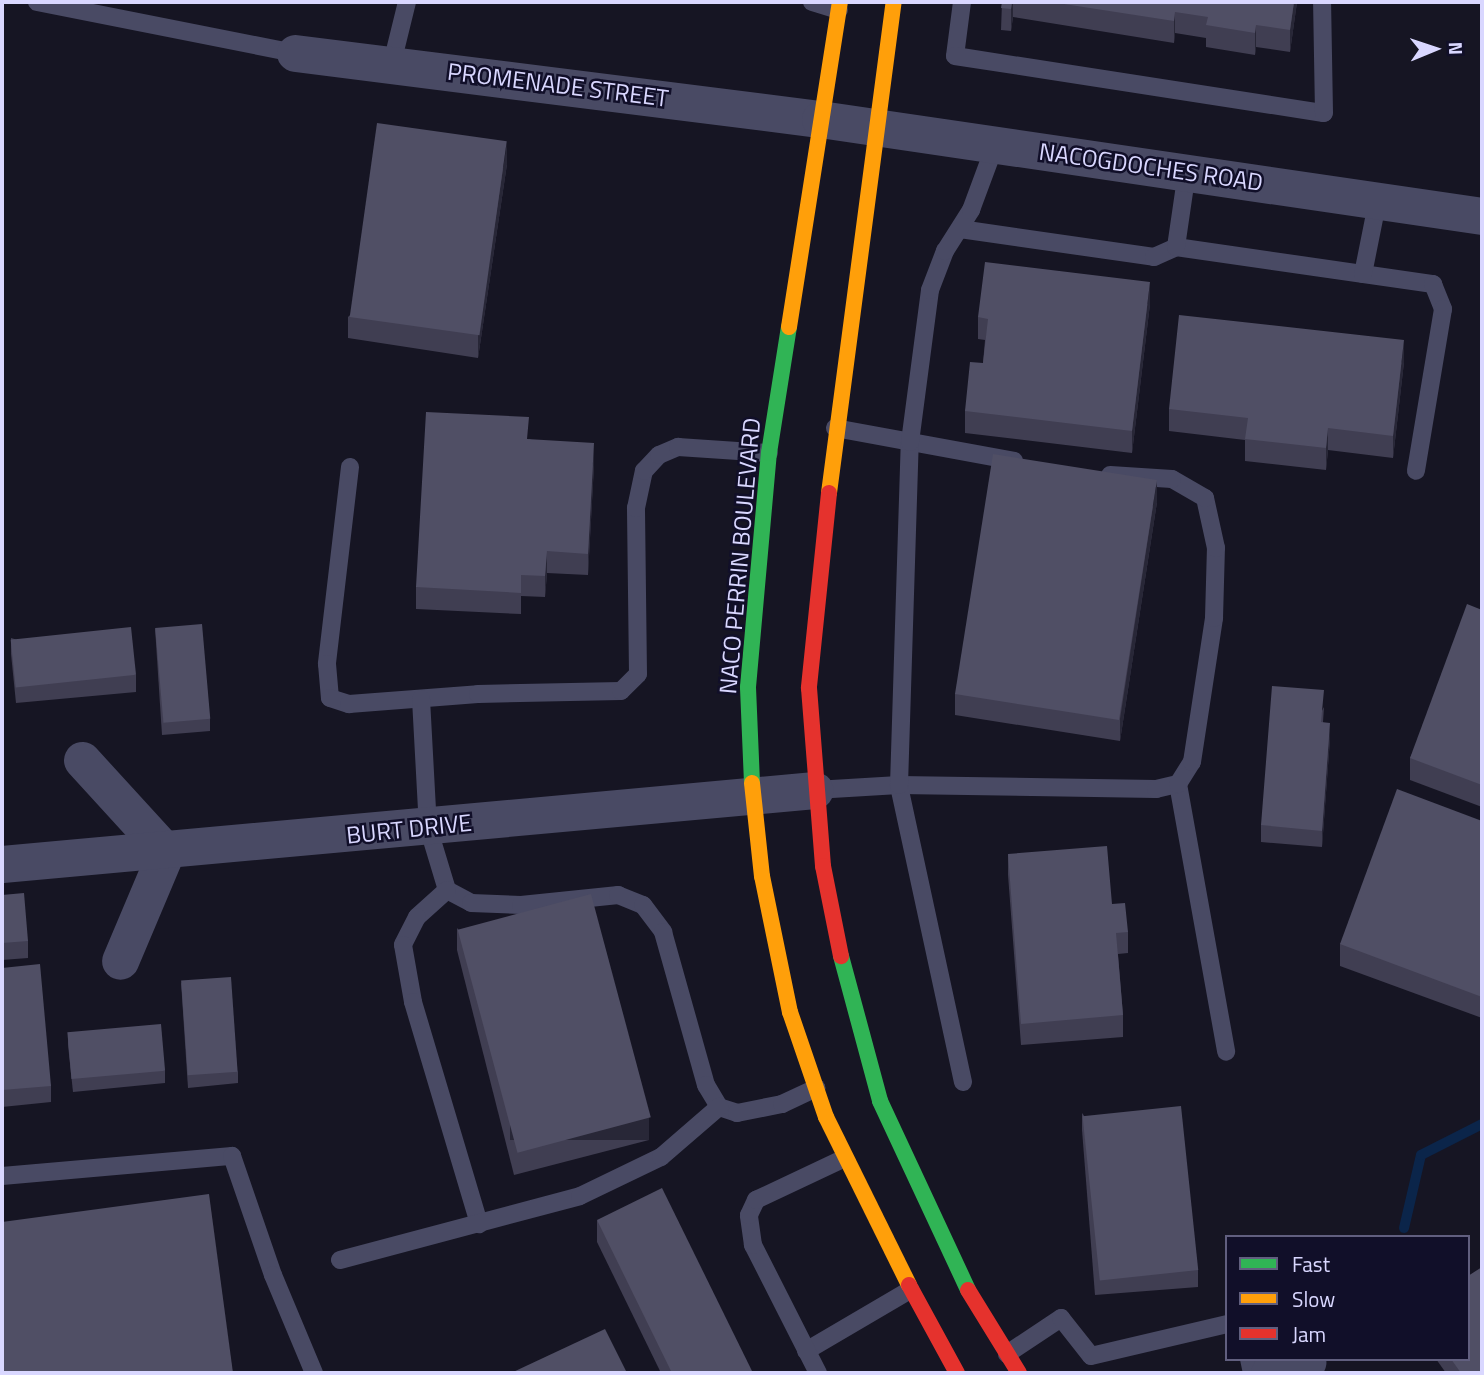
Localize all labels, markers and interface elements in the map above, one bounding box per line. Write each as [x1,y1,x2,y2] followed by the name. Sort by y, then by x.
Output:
[1400,14,1470,84] north arrow
[1442,41,1471,55] text: N
[446,57,670,113] street label: PROMENADE STREET
[1037,137,1265,197] street label: NACOGDOCHES ROAD
[714,417,766,695] street label: NACO PERRIN BOULEVARD
[345,808,473,850] street label: BURT DRIVE
[1225,1235,1470,1361] legend
[1292,1248,1330,1280] text: Fast
[1292,1283,1335,1315] text: Slow
[1292,1318,1326,1350] text: Jam

